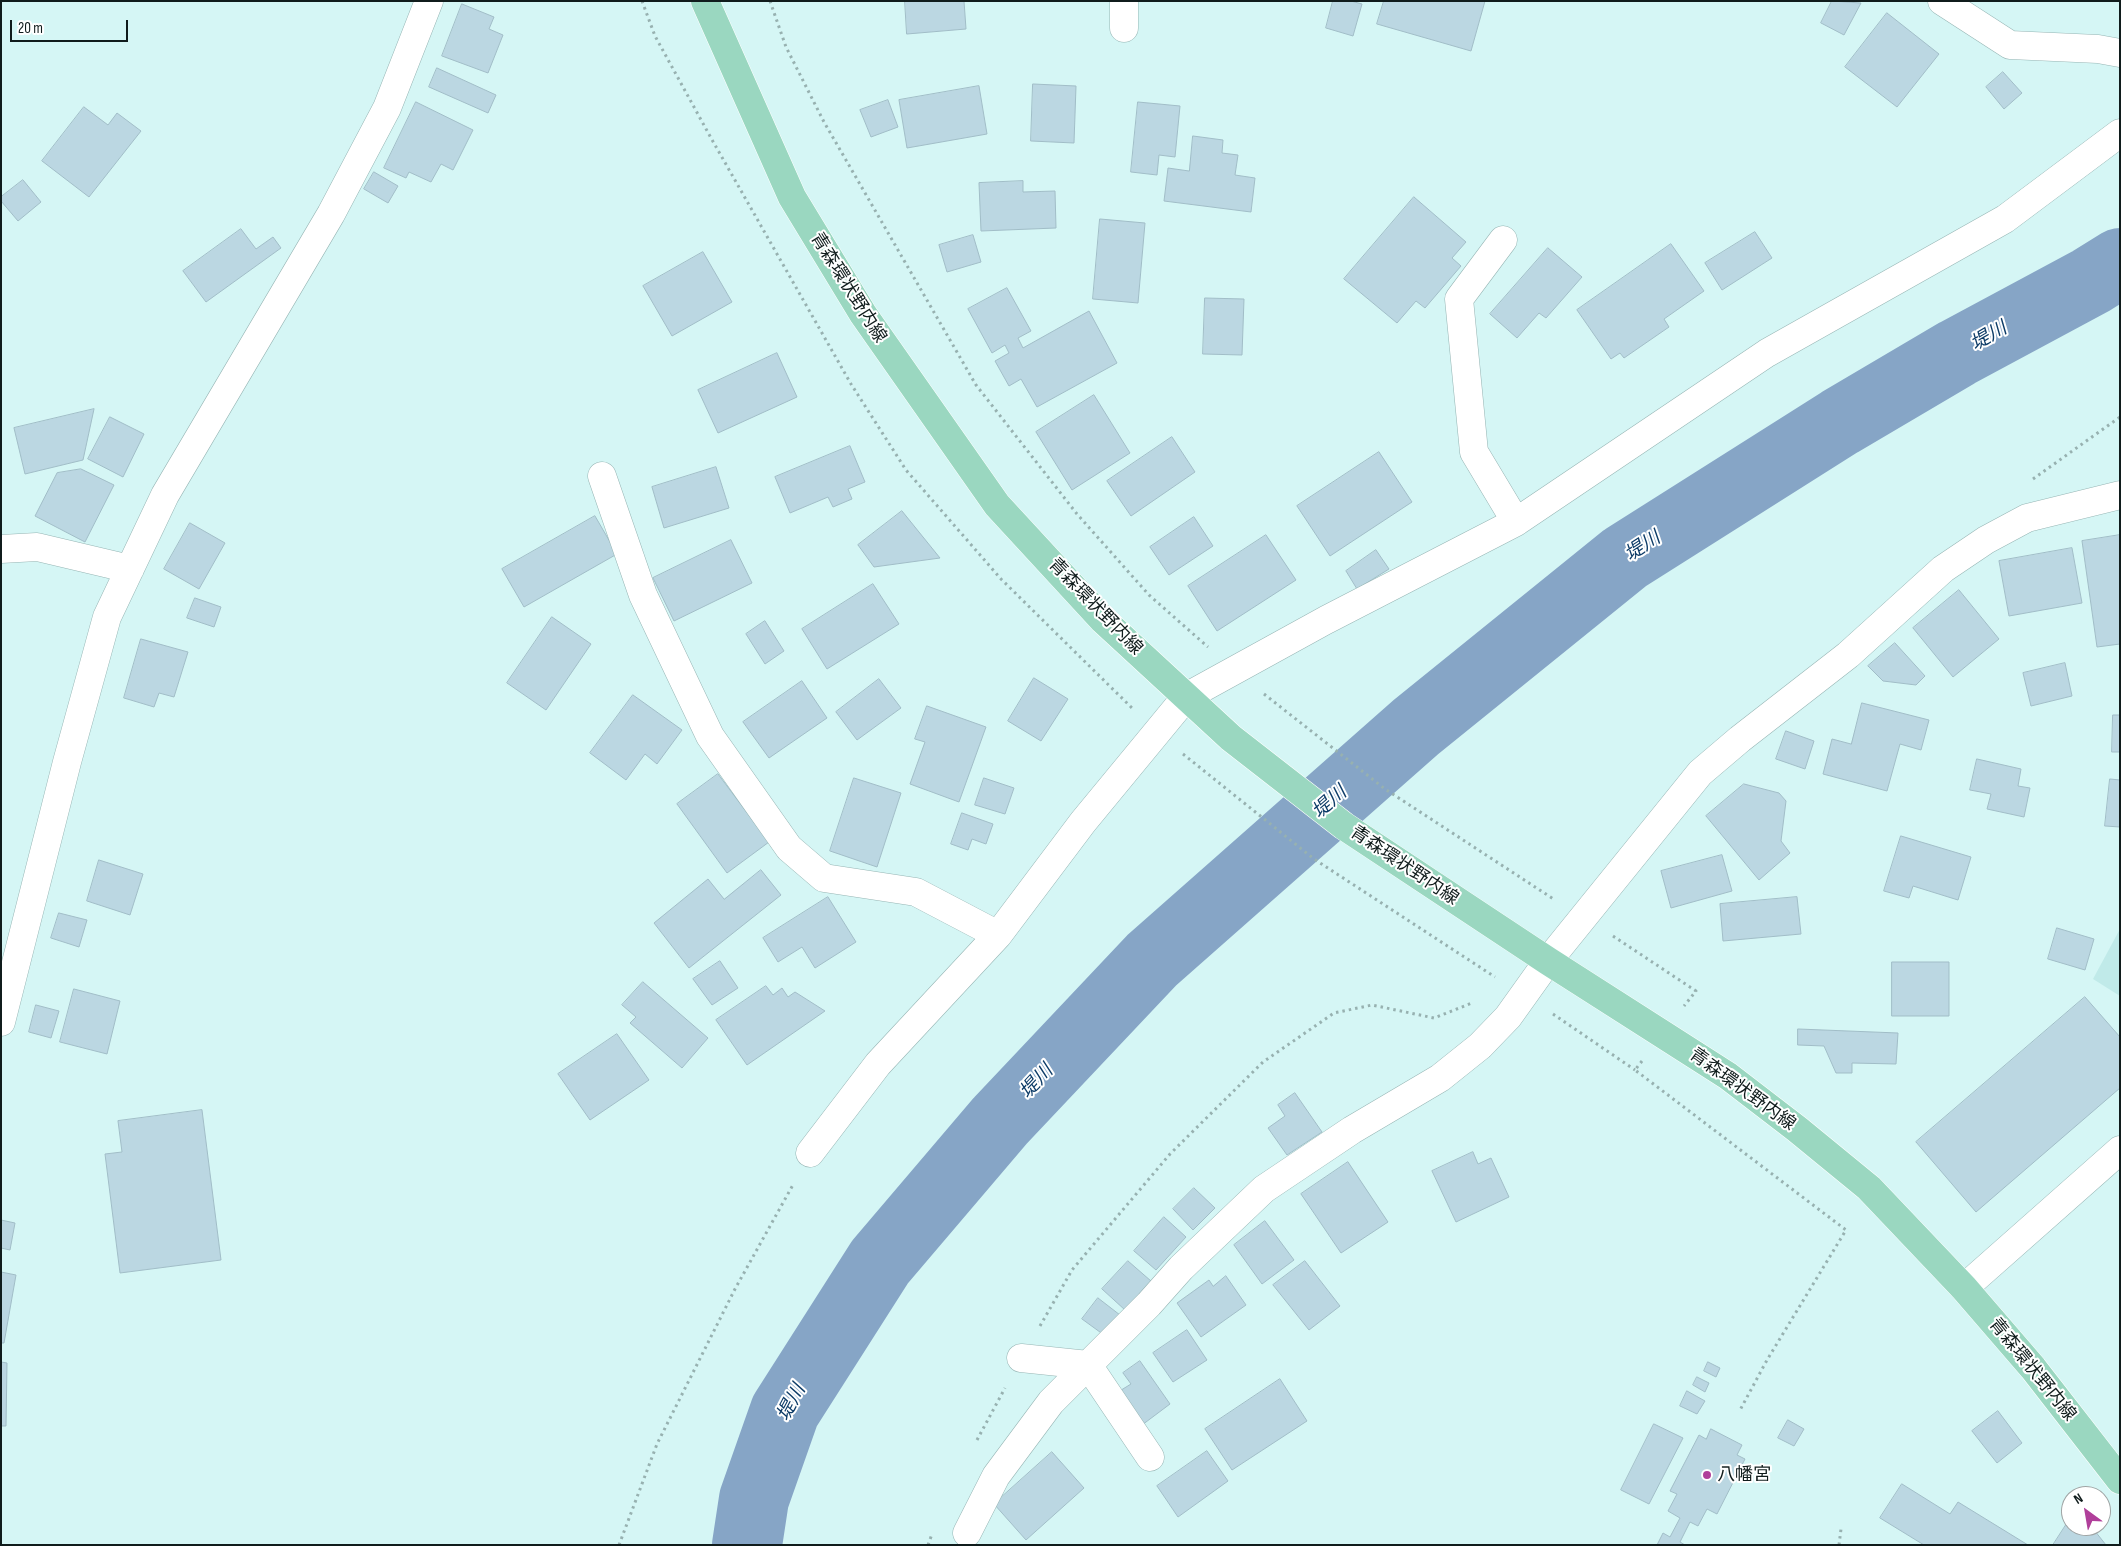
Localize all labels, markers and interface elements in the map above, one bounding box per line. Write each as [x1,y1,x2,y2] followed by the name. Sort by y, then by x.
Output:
[12,10,130,42] scale bar
[18,19,43,38] text: 20 m
[805,229,891,347] street label: 青森環状野内線
[1967,318,2011,356] water label: 堤川
[1621,527,1665,567] water label: 堤川
[1043,554,1147,660] street label: 青森環状野内線
[1308,782,1352,824] water label: 堤川
[1346,822,1462,910] street label: 青森環状野内線
[1685,1044,1799,1136] street label: 青森環状野内線
[1016,1060,1058,1104] water label: 堤川
[1984,1314,2080,1426] street label: 青森環状野内線
[773,1381,811,1425] water label: 堤川
[1717,1464,1771,1486] place label: 八幡宮
[1701,1469,1713,1481] marker: 八幡宮
[2061,1486,2111,1536] north arrow
[2071,1490,2086,1508] text: N

